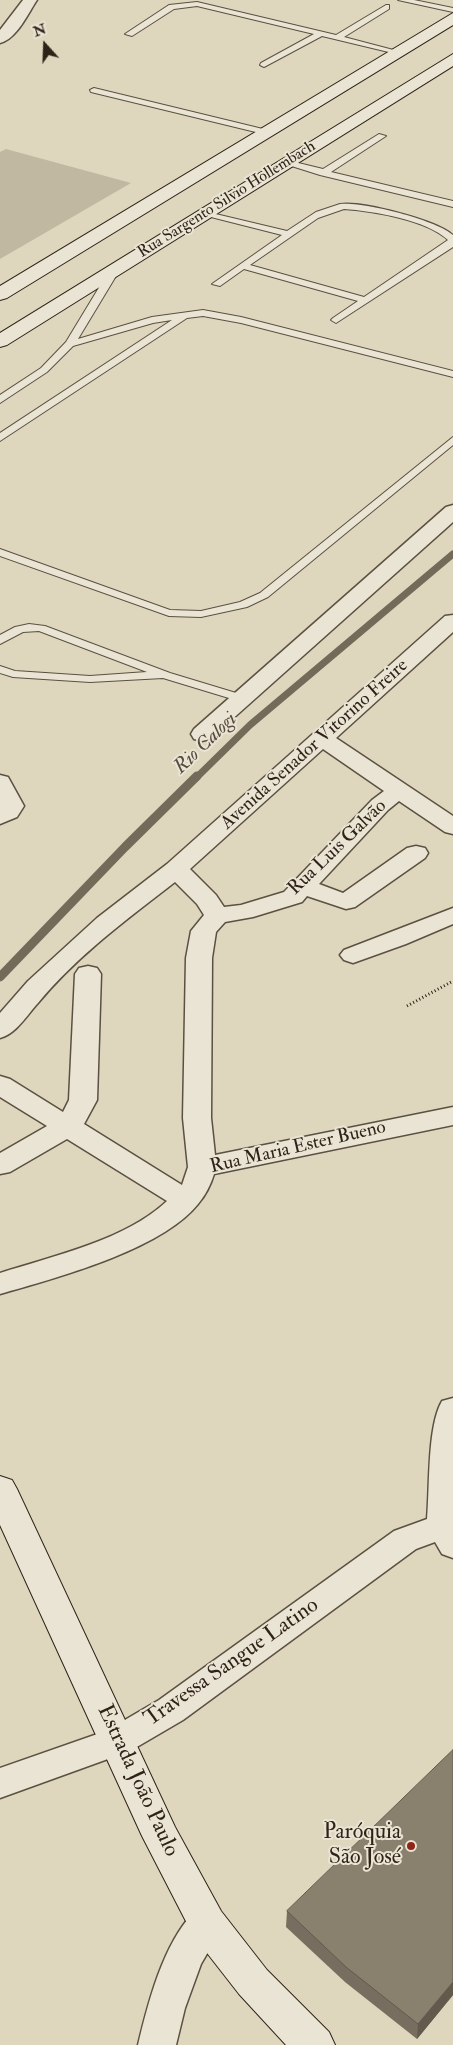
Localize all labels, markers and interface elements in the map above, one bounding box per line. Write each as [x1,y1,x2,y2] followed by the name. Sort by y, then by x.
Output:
[20,20,70,70] north arrow
[31,20,48,41] text: N
[135,137,319,263] street label: Rua Sargento Silvio Hollembach
[217,655,413,835] street label: Avenida Senador Vitorino Freire
[169,708,243,780] water label: Rio Calogi
[284,795,392,901] street label: Rua Luis Galvão
[208,1117,388,1179] street label: Rua Maria Ester Bueno
[140,1593,324,1733] street label: Travessa Sangue Latino
[90,1701,184,1861] street label: Estrada João Paulo
[323,1820,401,1872] place label: Paróquia São José
[405,1840,417,1852] marker: Paróquia São José

